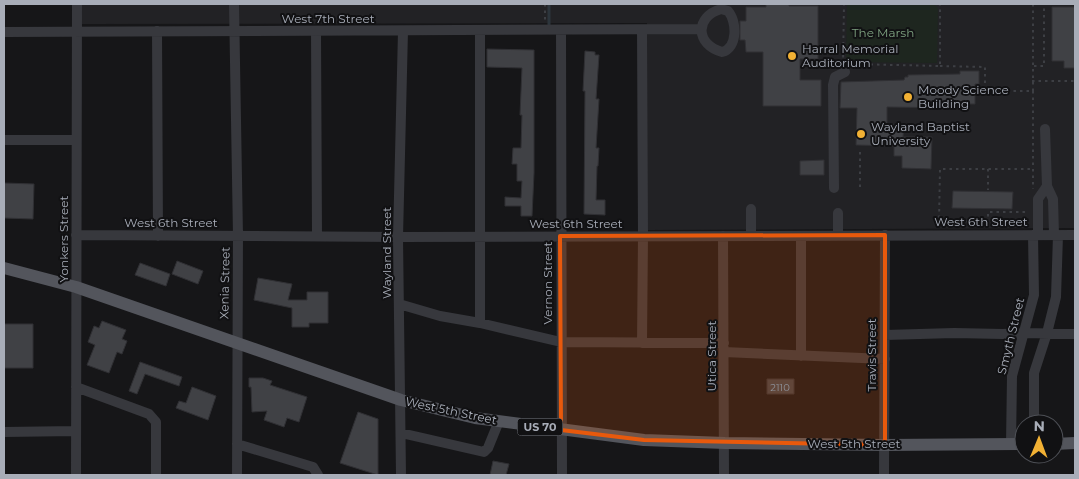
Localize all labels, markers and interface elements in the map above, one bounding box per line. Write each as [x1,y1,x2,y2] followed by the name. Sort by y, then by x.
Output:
[281,11,375,26] street label: West 7th Street
[852,25,914,40] park label: The Marsh
[802,41,899,70] place label: Harral Memorial Auditorium
[786,50,798,62] marker: Harral Memorial Auditorium
[918,82,1009,111] place label: Moody Science Building
[902,91,914,103] marker: Moody Science Building
[871,119,970,148] place label: Wayland Baptist University
[855,128,867,140] marker: Wayland Baptist University
[56,195,71,282] street label: Yonkers Street
[379,207,394,299] street label: Wayland Street
[934,214,1028,229] street label: West 6th Street
[124,215,218,230] street label: West 6th Street
[529,216,623,231] street label: West 6th Street
[540,241,555,324] street label: Vernon Street
[216,246,233,319] street label: Xenia Street
[994,296,1027,376] street label: Smyth Street
[864,318,879,392] street label: Travis Street
[704,320,719,391] street label: Utica Street
[770,381,790,394] house number: 2110
[404,394,498,428] street label: West 5th Street
[1014,414,1064,464] north arrow
[1033,417,1045,435] text: N
[518,418,562,436] road number: US 70
[808,436,901,451] street label: West 5th Street

